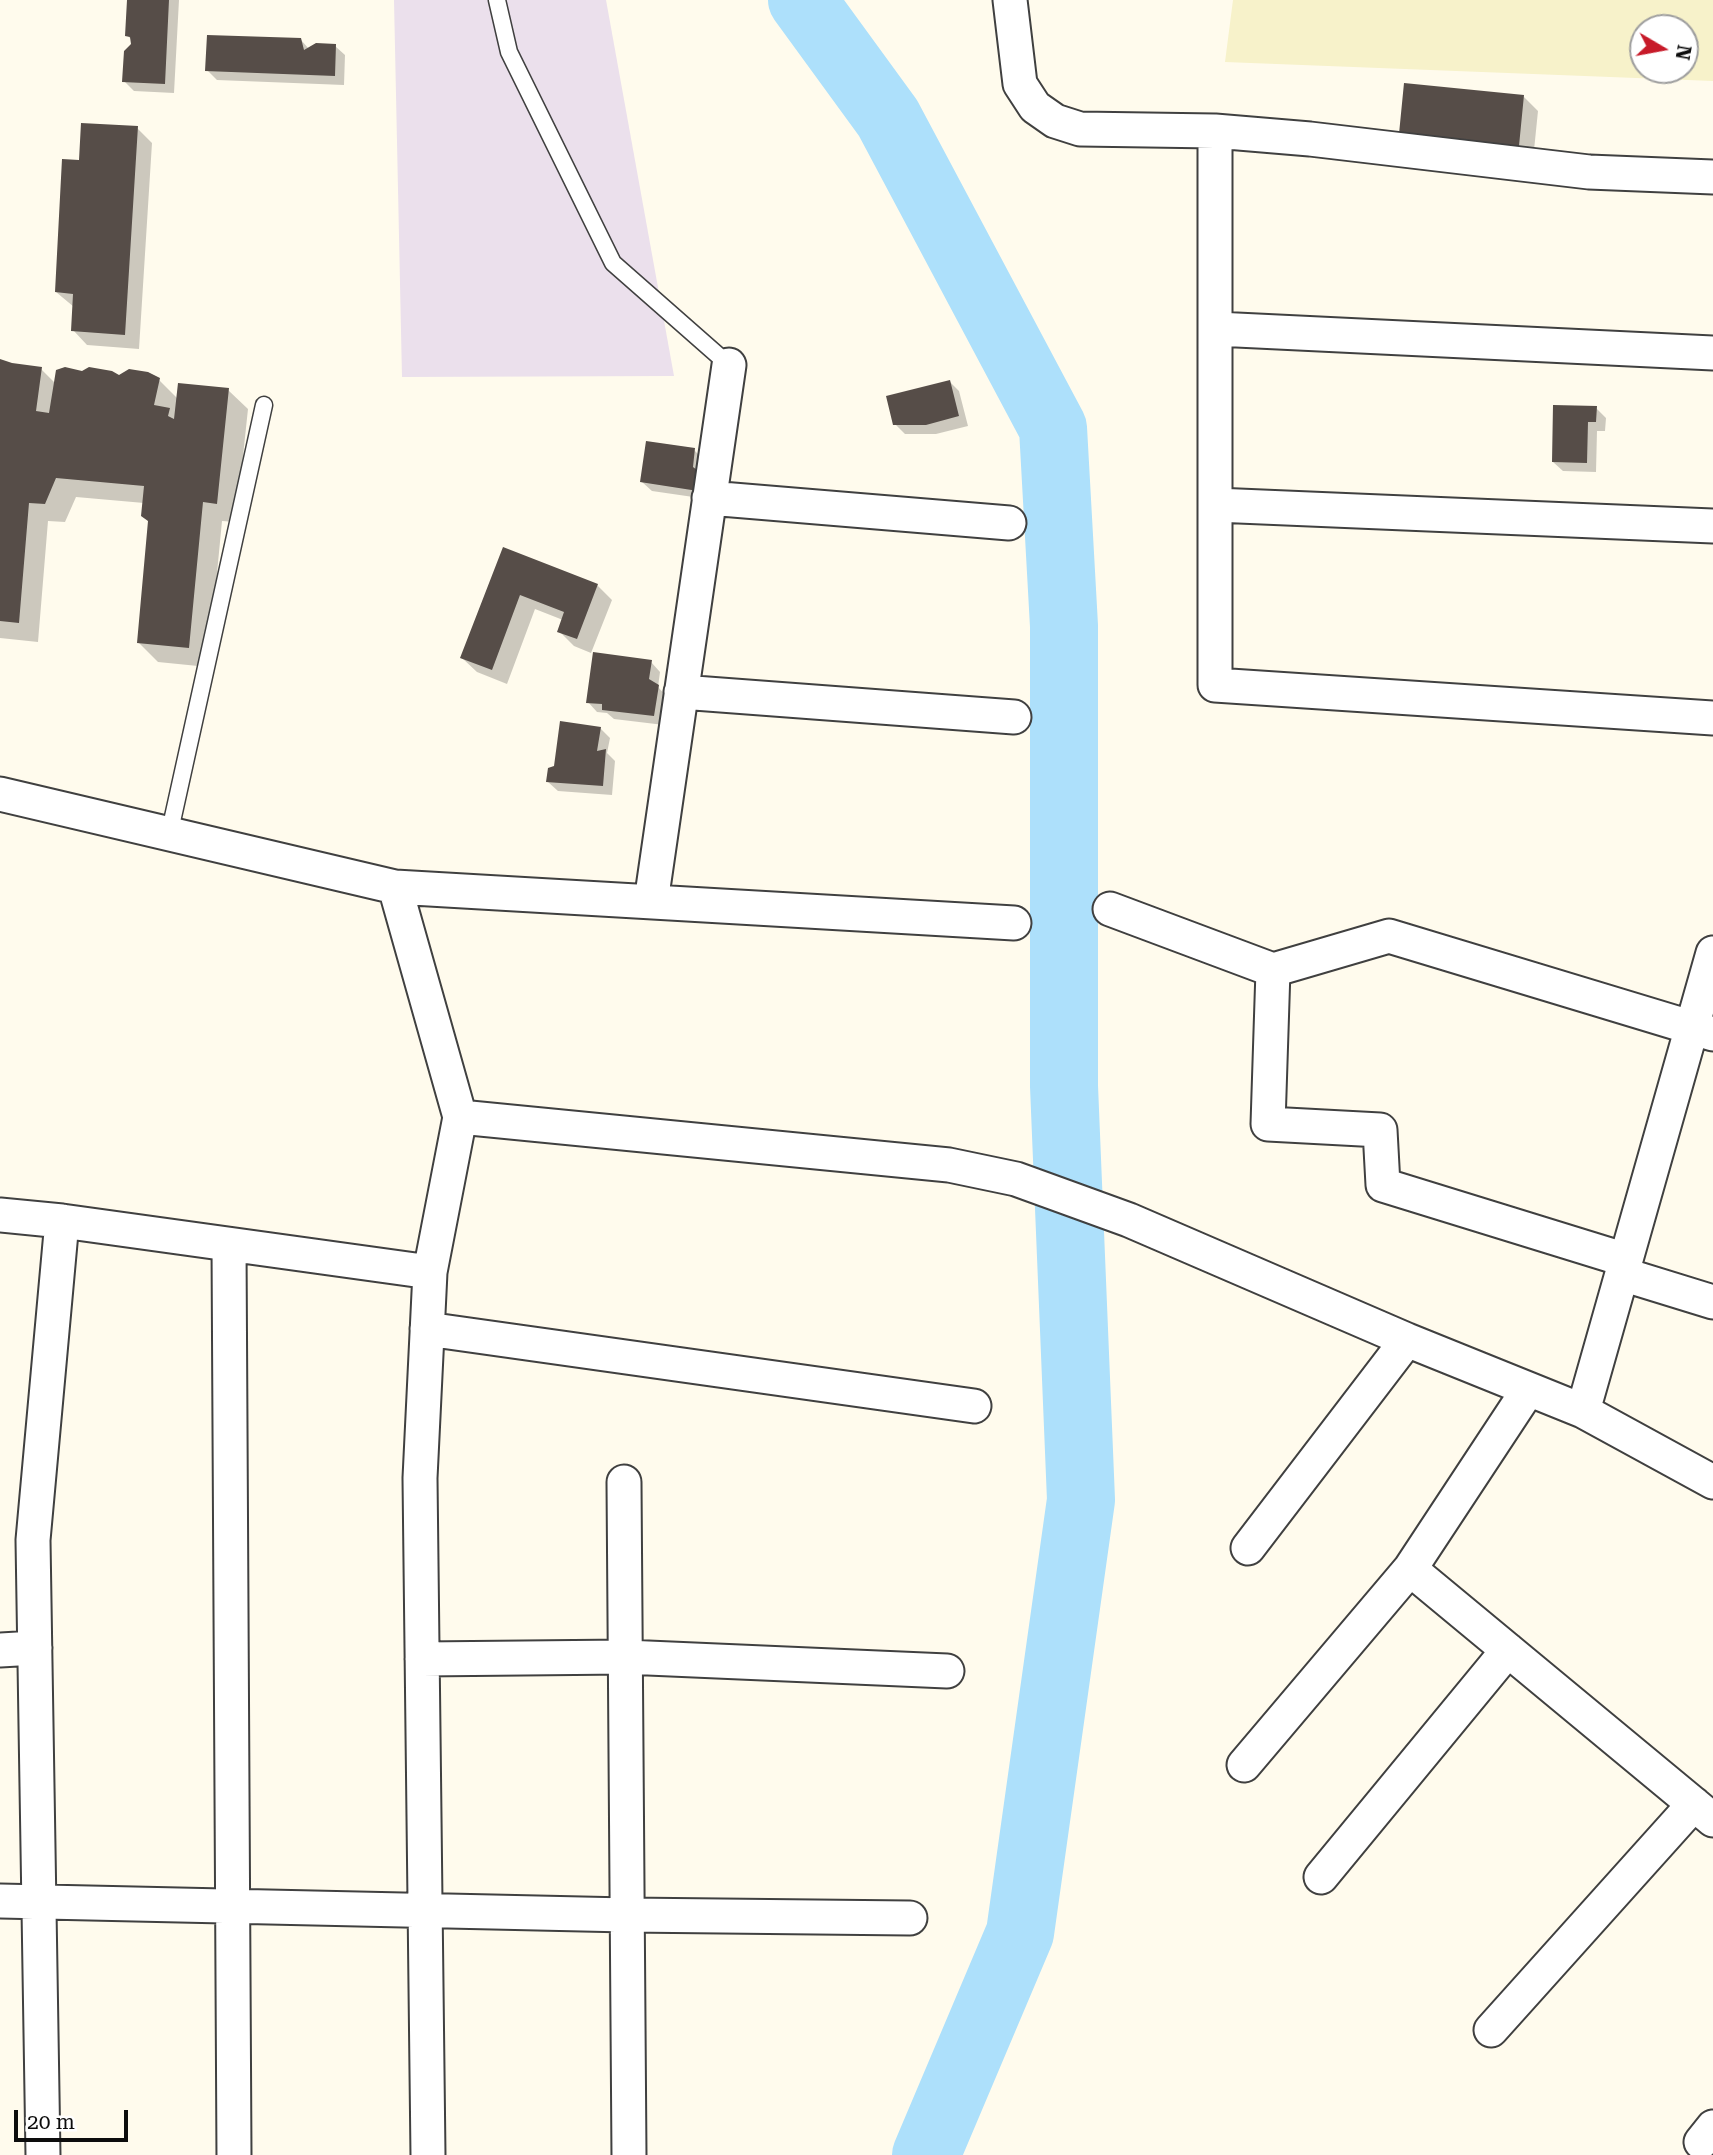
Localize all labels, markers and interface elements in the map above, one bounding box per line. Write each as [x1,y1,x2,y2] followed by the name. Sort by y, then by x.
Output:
[1629,14,1699,84] north arrow
[1671,43,1696,62] text: N
[18,2096,131,2140] scale bar
[27,2110,75,2134] text: 20 m

